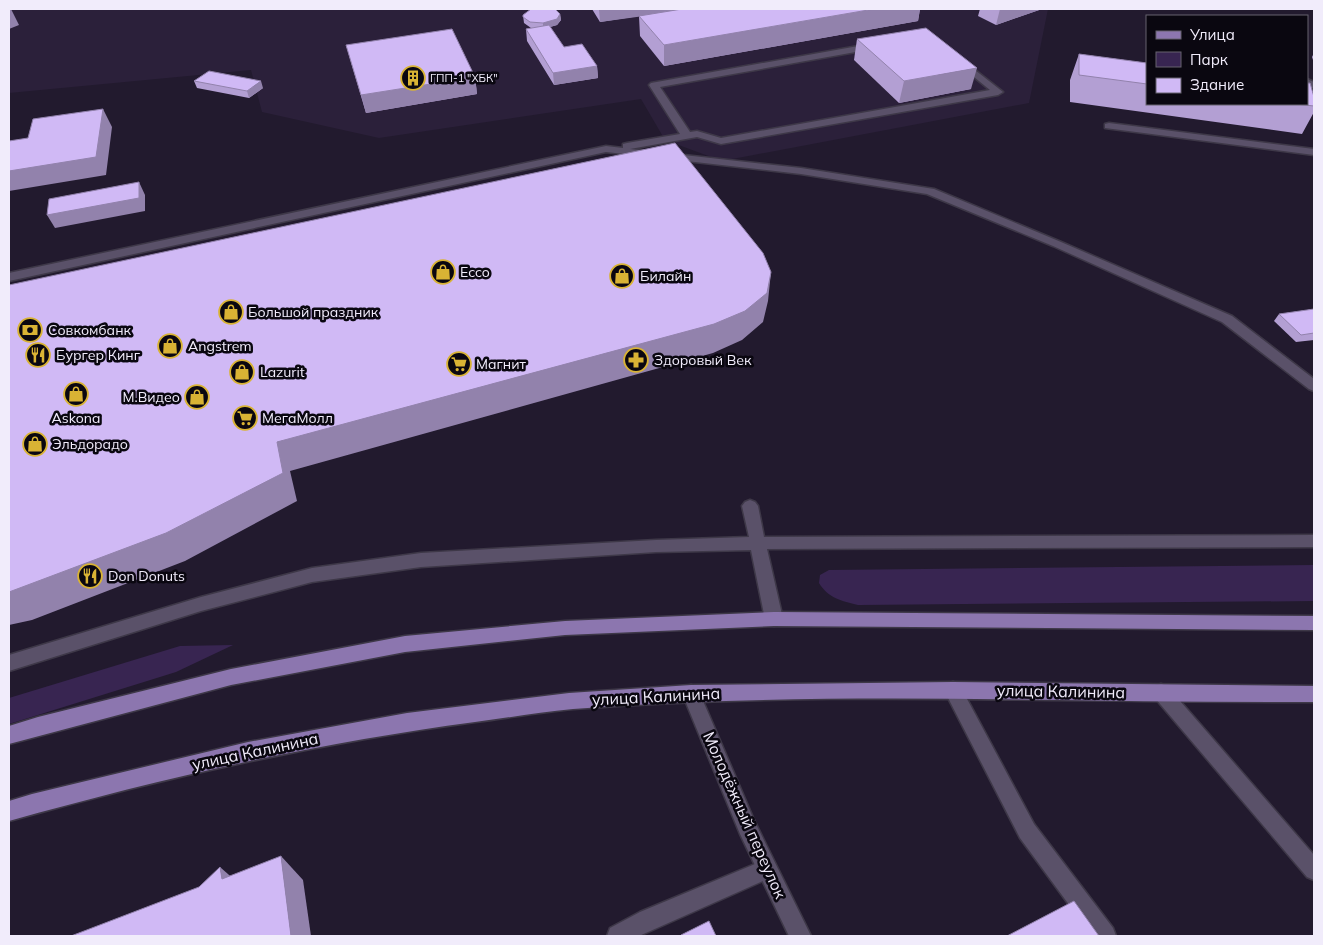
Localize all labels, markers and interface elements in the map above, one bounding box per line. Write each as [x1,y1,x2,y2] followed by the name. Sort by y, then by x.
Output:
[1146,15,1308,105] legend
[1189,25,1235,44] text: Улица
[1190,50,1229,69] text: Парк
[400,65,426,91] building icon: ГПП-1 "ХБК"
[430,71,498,85] place label: ГПП-1 "ХБК"
[1190,75,1244,94] text: Здание
[430,259,456,285] shop icon: Ecco
[460,263,490,281] place label: Ecco
[609,263,635,289] shop icon: Билайн
[640,267,691,285] place label: Билайн
[218,299,244,325] shop icon: Большой праздник
[248,303,379,321] place label: Большой праздник
[17,317,43,343] bank icon: Совкомбанк
[48,321,132,339] place label: Совкомбанк
[157,333,183,359] shop icon: Angstrem
[188,337,252,355] place label: Angstrem
[25,342,51,368] restaurant icon: Бургер Кинг
[56,346,141,364] place label: Бургер Кинг
[623,347,649,373] pharmacy icon: Здоровый Век
[446,351,472,377] supermarket icon: Магнит
[654,351,752,369] place label: Здоровый Век
[476,355,526,373] place label: Магнит
[229,359,255,385] shop icon: Lazurit
[260,363,305,381] place label: Lazurit
[63,381,89,407] shop icon: Askona
[184,384,210,410] shop icon: М.Видео
[123,388,180,406] place label: М.Видео
[232,405,258,431] supermarket icon: МегаМолл
[52,409,100,427] place label: Askona
[262,409,333,427] place label: МегаМолл
[22,431,48,457] shop icon: Эльдорадо
[52,435,128,453] place label: Эльдорадо
[77,563,103,589] restaurant icon: Don Donuts
[108,567,185,585] place label: Don Donuts
[997,680,1125,702] street label: улица Калинина
[591,683,721,709] street label: улица Калинина
[190,728,320,774] street label: улица Калинина
[699,728,791,902] street label: Молодёжный переулок

